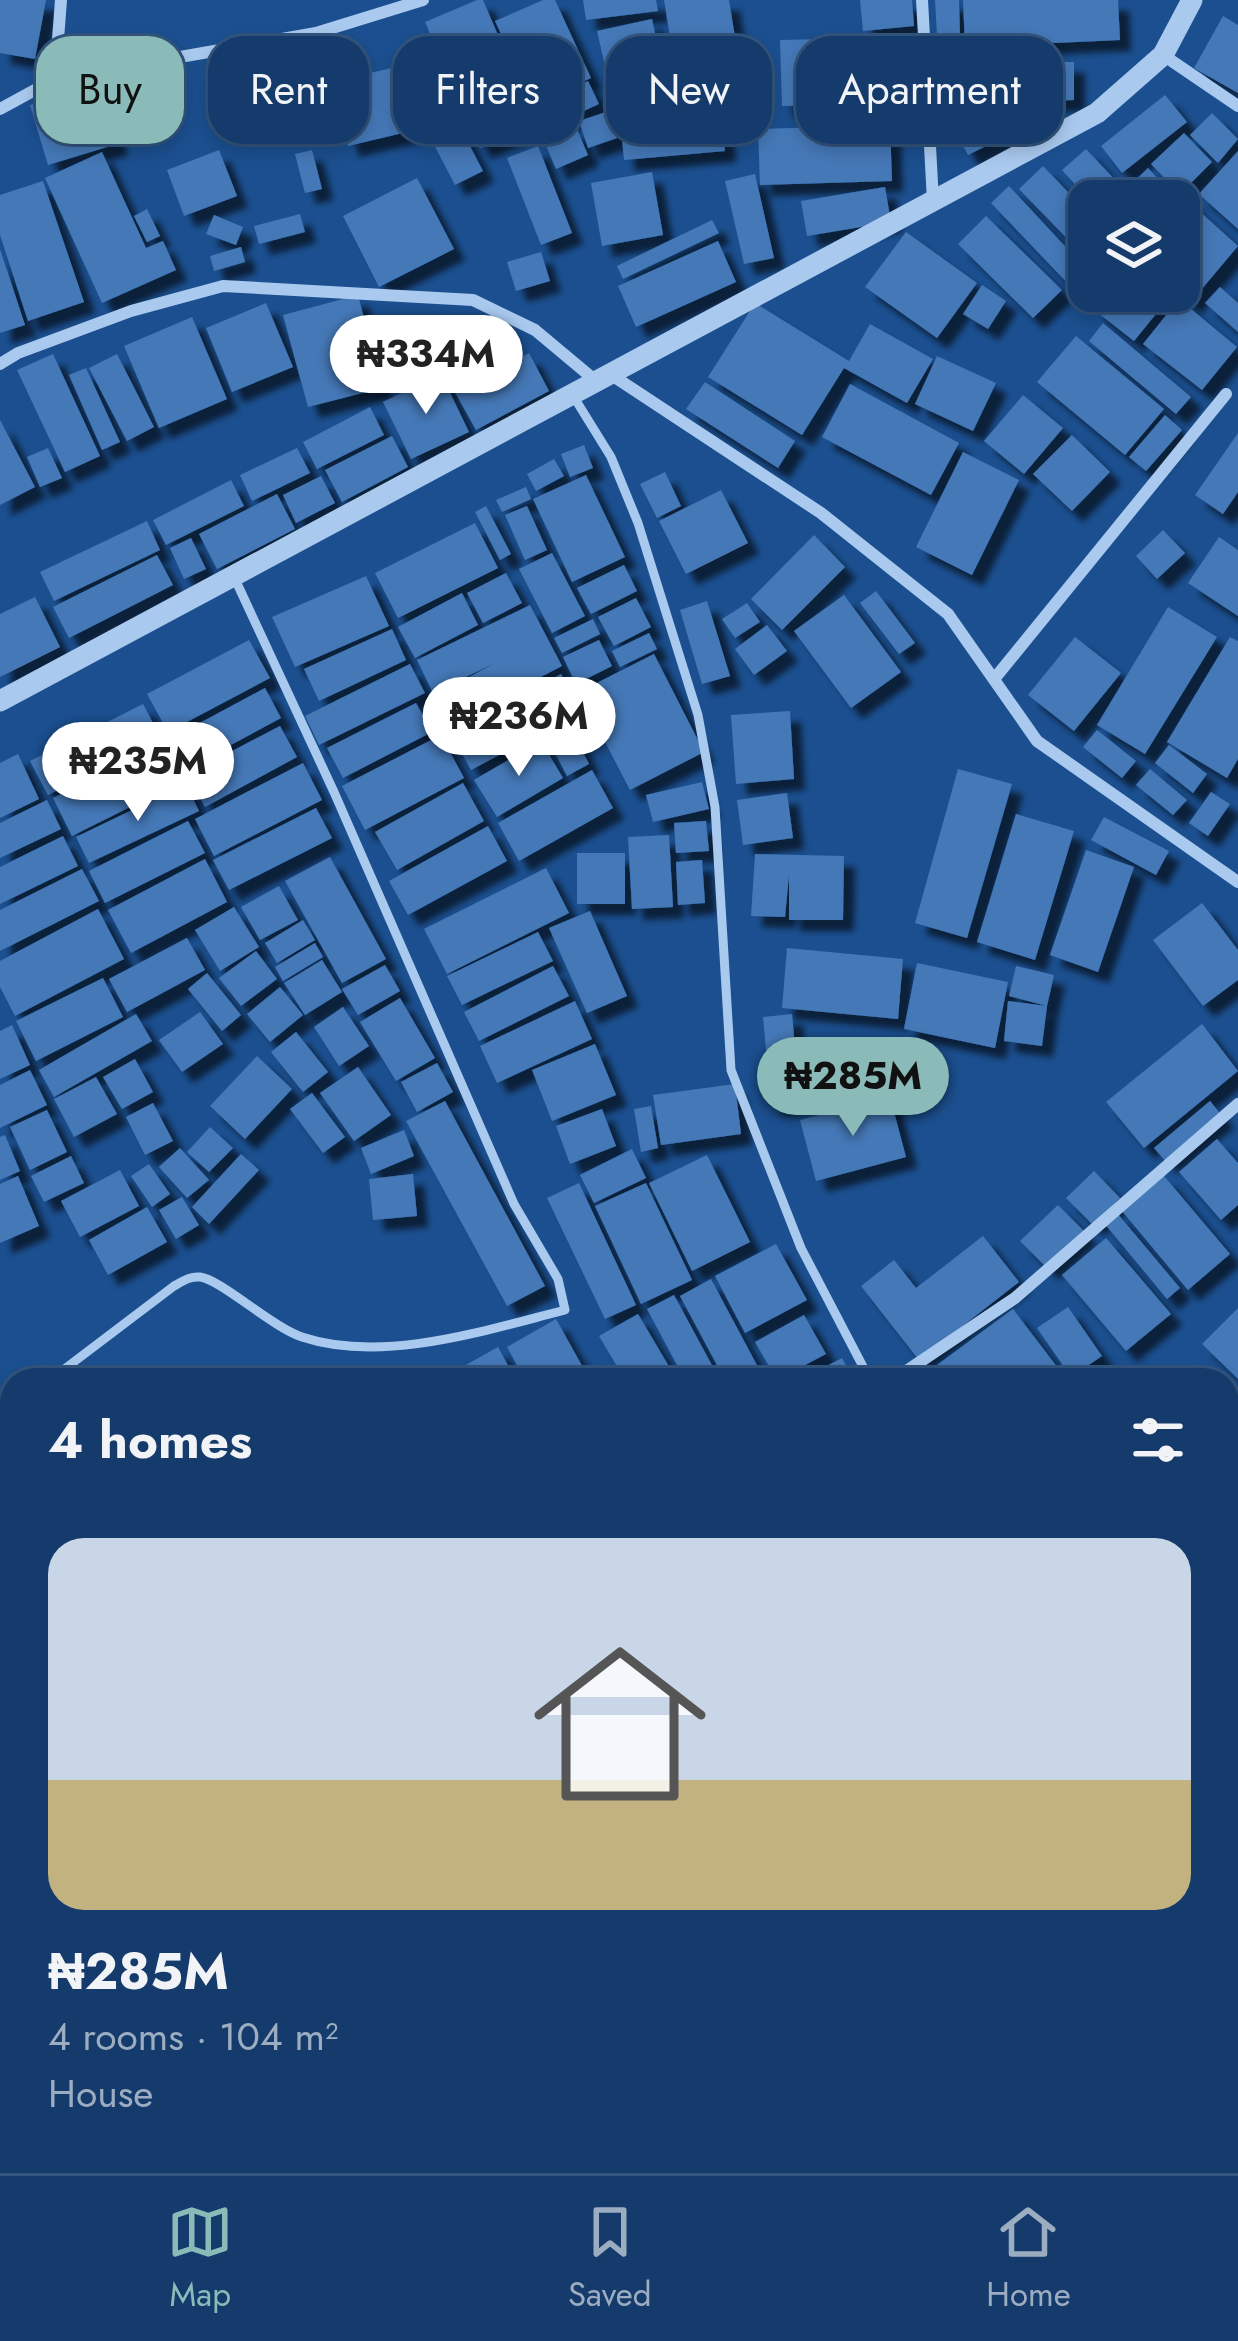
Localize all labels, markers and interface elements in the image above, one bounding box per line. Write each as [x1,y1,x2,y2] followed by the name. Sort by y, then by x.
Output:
[36,36,184,144] chip: Buy
[208,36,369,144] chip: Rent
[393,36,582,144] chip: Filters
[606,36,772,144] chip: New
[796,36,1063,144] chip: Apartment
[1068,180,1200,312] map controls
[1068,180,1200,312] button: layers
[342,315,510,417] pin: ₦334M
[357,325,495,382] text: ₦334M
[435,677,603,779] pin: ₦236M
[450,687,588,744] text: ₦236M
[54,722,222,824] pin: ₦235M
[69,732,207,789] text: ₦235M
[769,1037,937,1139] pin: ₦285M
[784,1047,922,1104] text: ₦285M
[48,1403,252,1477] text: 4 homes
[1125,1407,1191,1473] icon: filters
[512,1616,728,1832] icon: home
[48,1934,229,2008] text: ₦285M
[48,2008,338,2065] text: 4 rooms · 104 m²
[48,2065,153,2122] text: House
[167,2199,233,2318] tab: Map
[568,2199,652,2318] tab: Saved
[986,2199,1071,2318] tab: Home

